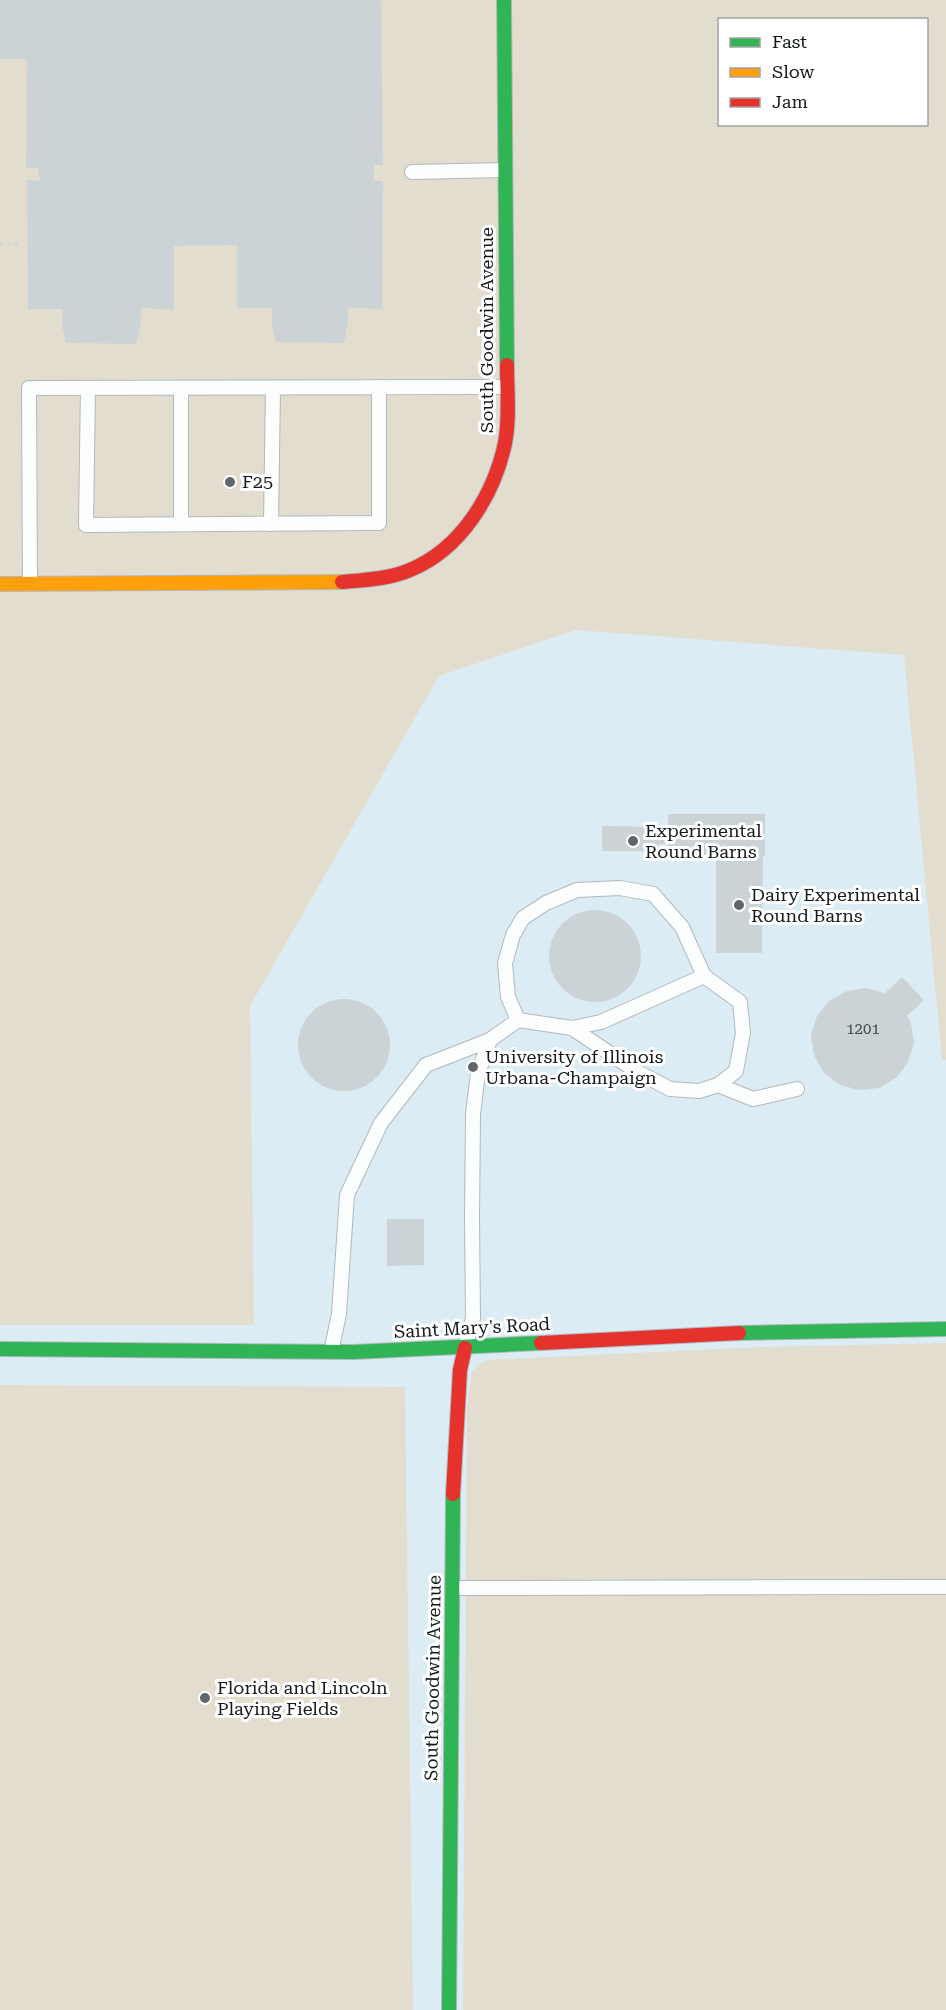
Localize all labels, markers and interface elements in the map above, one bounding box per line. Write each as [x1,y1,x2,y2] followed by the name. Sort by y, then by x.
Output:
[718,18,928,126] legend
[772,31,807,52] text: Fast
[772,61,814,82] text: Slow
[772,91,808,112] text: Jam
[476,227,497,433] street label: South Goodwin Avenue
[242,471,273,492] place label: F25
[223,475,237,489] marker: F25
[645,820,762,862] place label: Experimental Round Barns
[626,834,640,848] marker: Experimental Round Barns
[751,884,920,926] place label: Dairy Experimental Round Barns
[732,898,746,912] marker: Dairy Experimental Round Barns
[846,1020,880,1038] house number: 1201
[485,1046,663,1088] place label: University of Illinois Urbana-Champaign
[466,1060,480,1074] marker: University of Illinois Urbana-Champaign
[393,1313,551,1342] street label: Saint Mary's Road
[420,1575,445,1781] street label: South Goodwin Avenue
[217,1677,388,1719] place label: Florida and Lincoln Playing Fields
[198,1691,212,1705] marker: Florida and Lincoln Playing Fields

